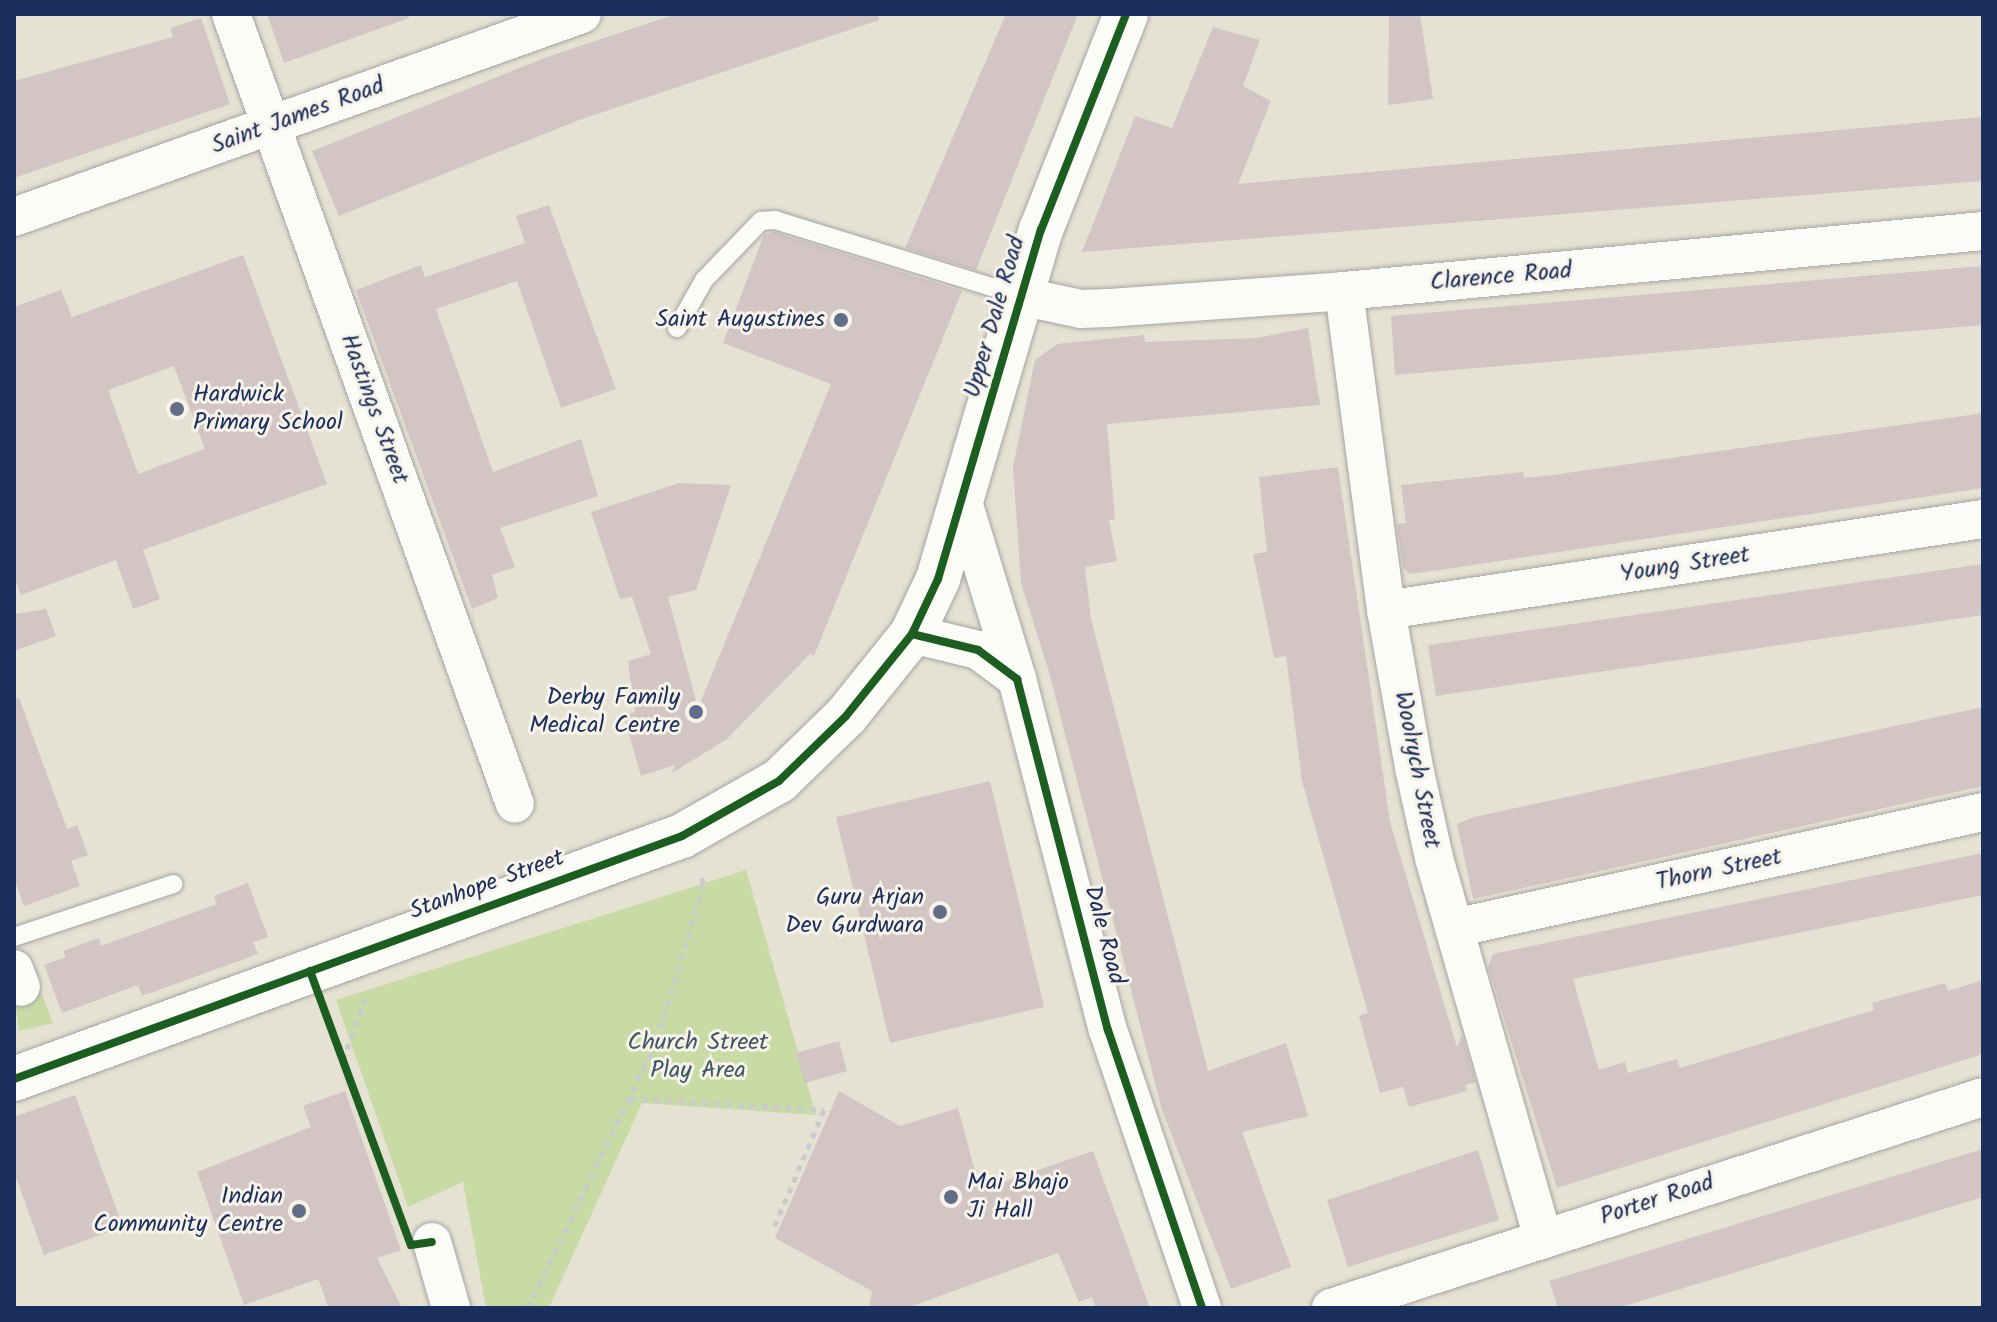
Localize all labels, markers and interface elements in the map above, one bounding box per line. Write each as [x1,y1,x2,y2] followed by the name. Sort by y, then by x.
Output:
[208,71,388,161] street label: Saint James Road
[958,233,1032,401] street label: Upper Dale Road
[1429,256,1573,298] street label: Clarence Road
[655,306,825,334] place label: Saint Augustines
[832,311,850,329] marker: Saint Augustines
[334,330,414,488] street label: Hastings Street
[193,381,343,437] place label: Hardwick Primary School
[168,400,186,418] marker: Hardwick Primary School
[1618,541,1752,589] street label: Young Street
[529,684,680,740] place label: Derby Family Medical Centre
[1388,689,1446,851] street label: Woolrych Street
[687,703,705,721] marker: Derby Family Medical Centre
[1654,843,1784,897] street label: Thorn Street
[406,844,568,926] street label: Stanhope Street
[1077,882,1131,988] street label: Dale Road
[785,884,924,940] place label: Guru Arjan Dev Gurdwara
[931,903,949,921] marker: Guru Arjan Dev Gurdwara
[628,1029,768,1085] park label: Church Street Play Area
[1597,1168,1717,1232] street label: Porter Road
[967,1169,1069,1225] place label: Mai Bhajo Ji Hall
[93,1183,283,1239] place label: Indian Community Centre
[942,1188,960,1206] marker: Mai Bhajo Ji Hall
[290,1202,308,1220] marker: Indian Community Centre

